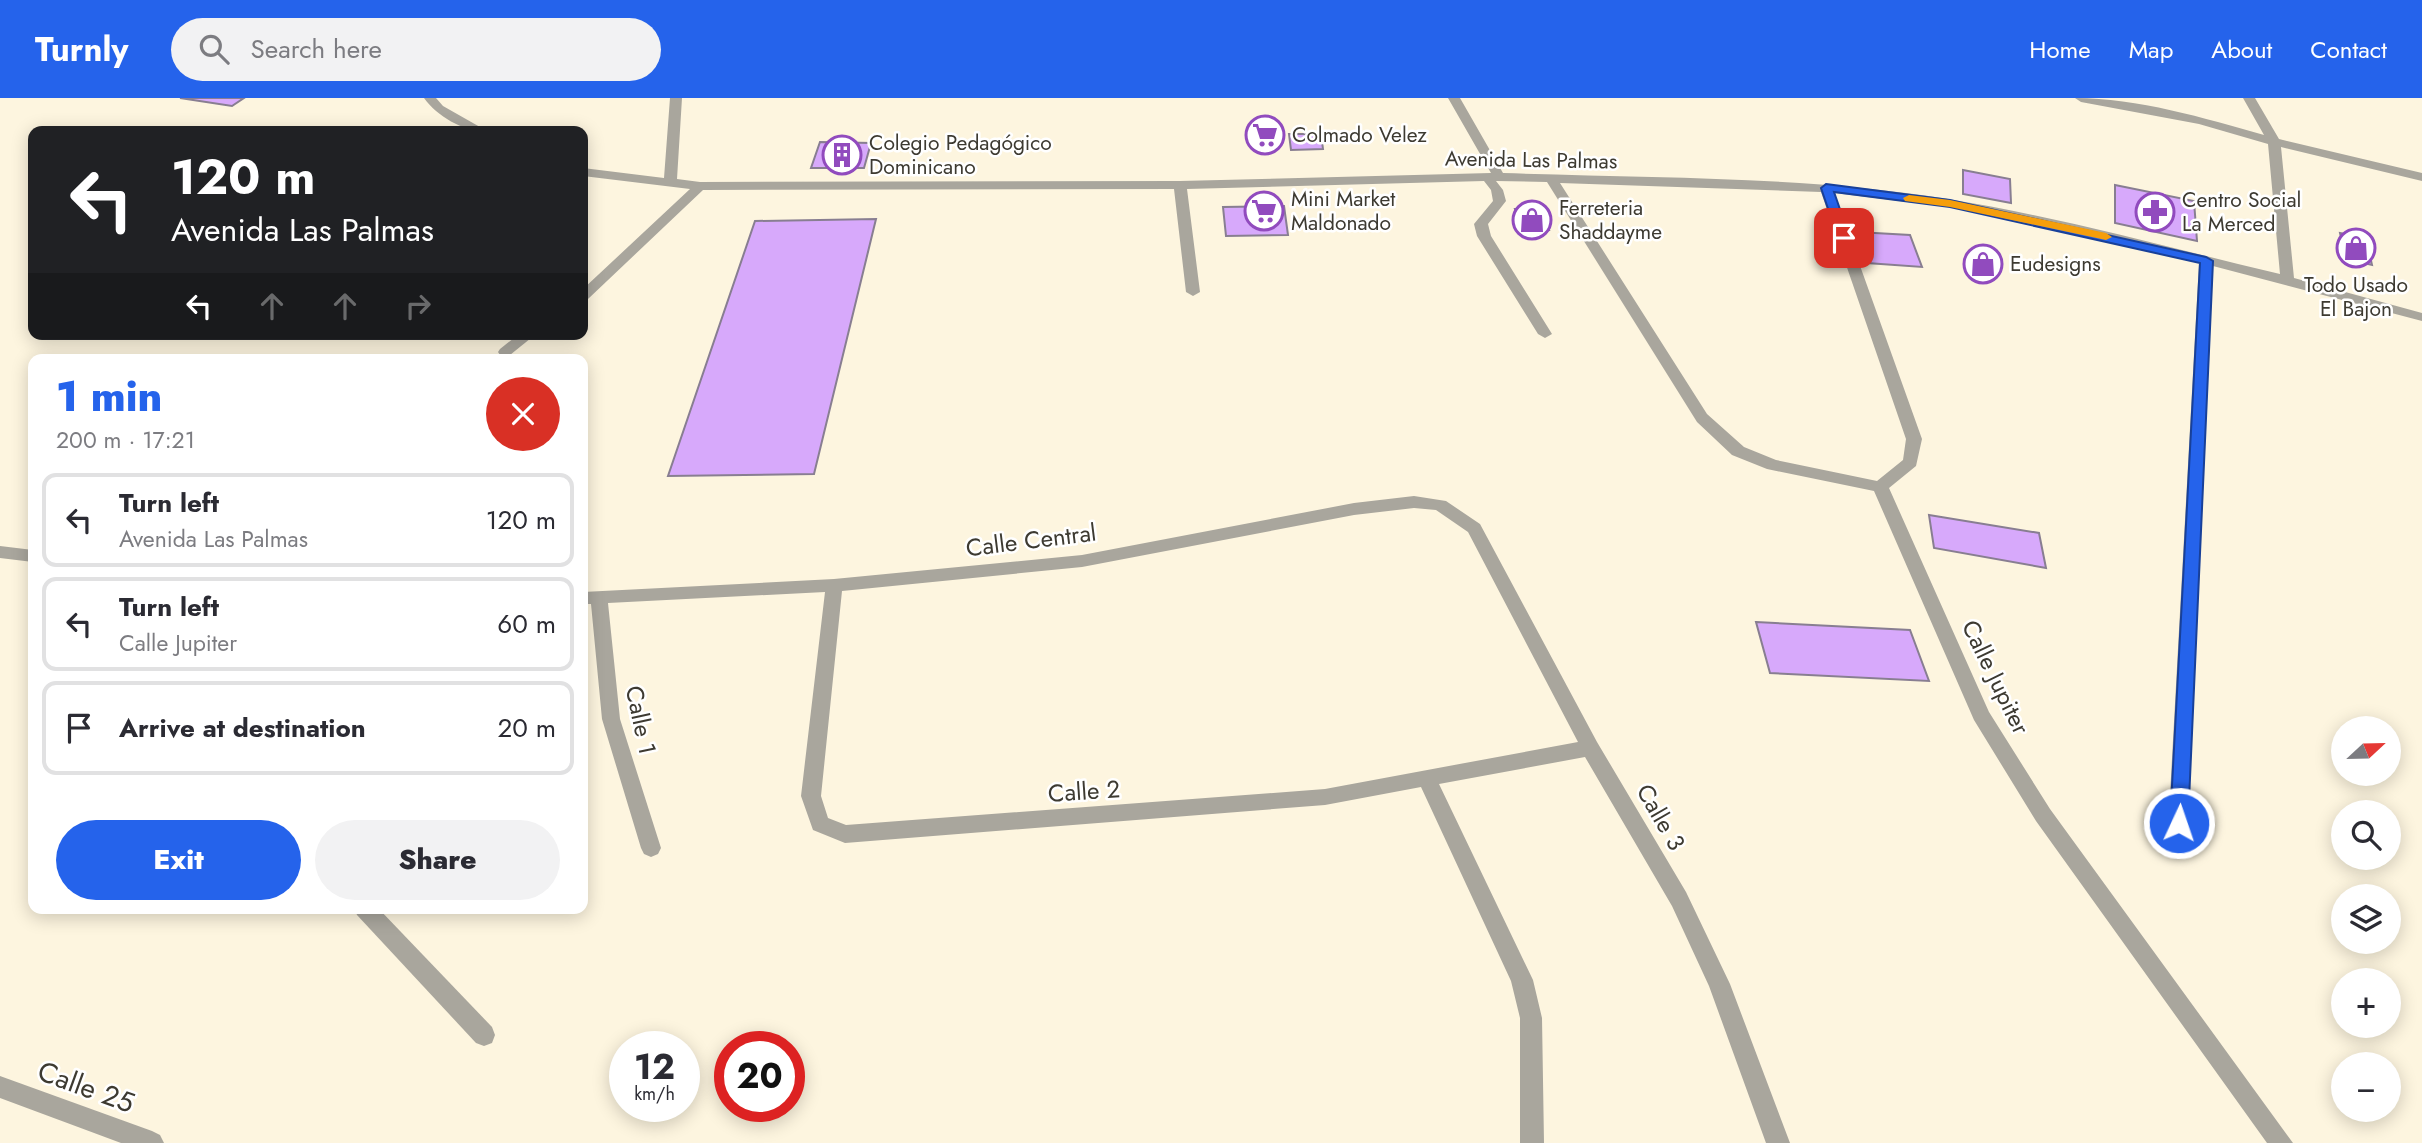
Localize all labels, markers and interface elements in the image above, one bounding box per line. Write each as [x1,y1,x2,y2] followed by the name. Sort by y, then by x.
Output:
[171,18,661,81] search box
[35,26,129,73] text: Turnly
[195,30,233,68] icon: search
[251,30,382,68] text: Search here
[2029,32,2091,67] text: Home
[2129,32,2173,67] text: Map
[2211,32,2272,67] text: About
[2310,32,2387,67] text: Contact
[1244,114,1286,156] supermarket icon: Colmado Velez
[1292,120,1427,150] place label: Colmado Velez
[869,128,1052,182] place label: Colegio Pedagógico Dominicano
[821,134,863,176] building icon: Colegio Pedagógico Dominicano
[171,142,315,212] text: 120 m
[1445,143,1617,177] street label: Avenida Las Palmas
[56,154,147,245] icon: left
[1291,184,1395,238] place label: Mini Market Maldonado
[2182,185,2301,239] place label: Centro Social La Merced
[1243,190,1285,232] supermarket icon: Mini Market Maldonado
[2134,191,2176,233] pharmacy icon: Centro Social La Merced
[1559,193,1662,247] place label: Ferreteria Shaddayme
[1511,199,1553,241] shop icon: Ferreteria Shaddayme
[171,207,434,253] text: Avenida Las Palmas
[1814,208,1874,268] pin
[1825,219,1863,257] icon: arrive
[2335,227,2377,269] shop icon: Todo Usado El Bajon
[1962,243,2004,285] shop icon: Eudesigns
[2010,249,2101,279] place label: Eudesigns
[2304,270,2408,324] place label: Todo Usado El Bajon
[180,287,218,325] icon: left
[253,287,291,325] icon: ahead
[326,287,364,325] icon: ahead
[399,287,437,325] icon: right
[56,366,162,427] text: 1 min
[486,377,560,451] button: close
[56,423,195,457] text: 200 m · 17:21
[119,484,219,522] text: Turn left
[60,501,98,539] icon: left
[486,501,556,539] text: 120 m
[964,515,1098,565] street label: Calle Central
[119,522,308,556] text: Avenida Las Palmas
[119,588,219,626] text: Turn left
[60,605,98,643] icon: left
[497,605,556,643] text: 60 m
[1953,614,2039,741] street label: Calle Jupiter
[119,626,237,660] text: Calle Jupiter
[617,682,665,758] street label: Calle 1
[60,709,98,747] icon: arrive
[119,709,366,747] text: Arrive at destination
[498,709,556,747] text: 20 m
[2331,716,2401,786] north arrow
[2331,716,2401,1122] map controls
[1047,771,1121,811] street label: Calle 2
[1628,777,1694,857] street label: Calle 3
[2142,786,2216,860] position arrow
[2331,800,2401,870] button: search
[56,820,301,900] button: Exit
[315,820,560,900] button: Share
[2331,884,2401,954] button: layers
[2331,968,2401,1038] button: +
[714,1031,805,1122] speed limit sign: 20
[634,1042,675,1092] text: 12
[32,1051,140,1123] street label: Calle 25
[2331,1052,2401,1122] button: −
[634,1081,675,1107] text: km/h

